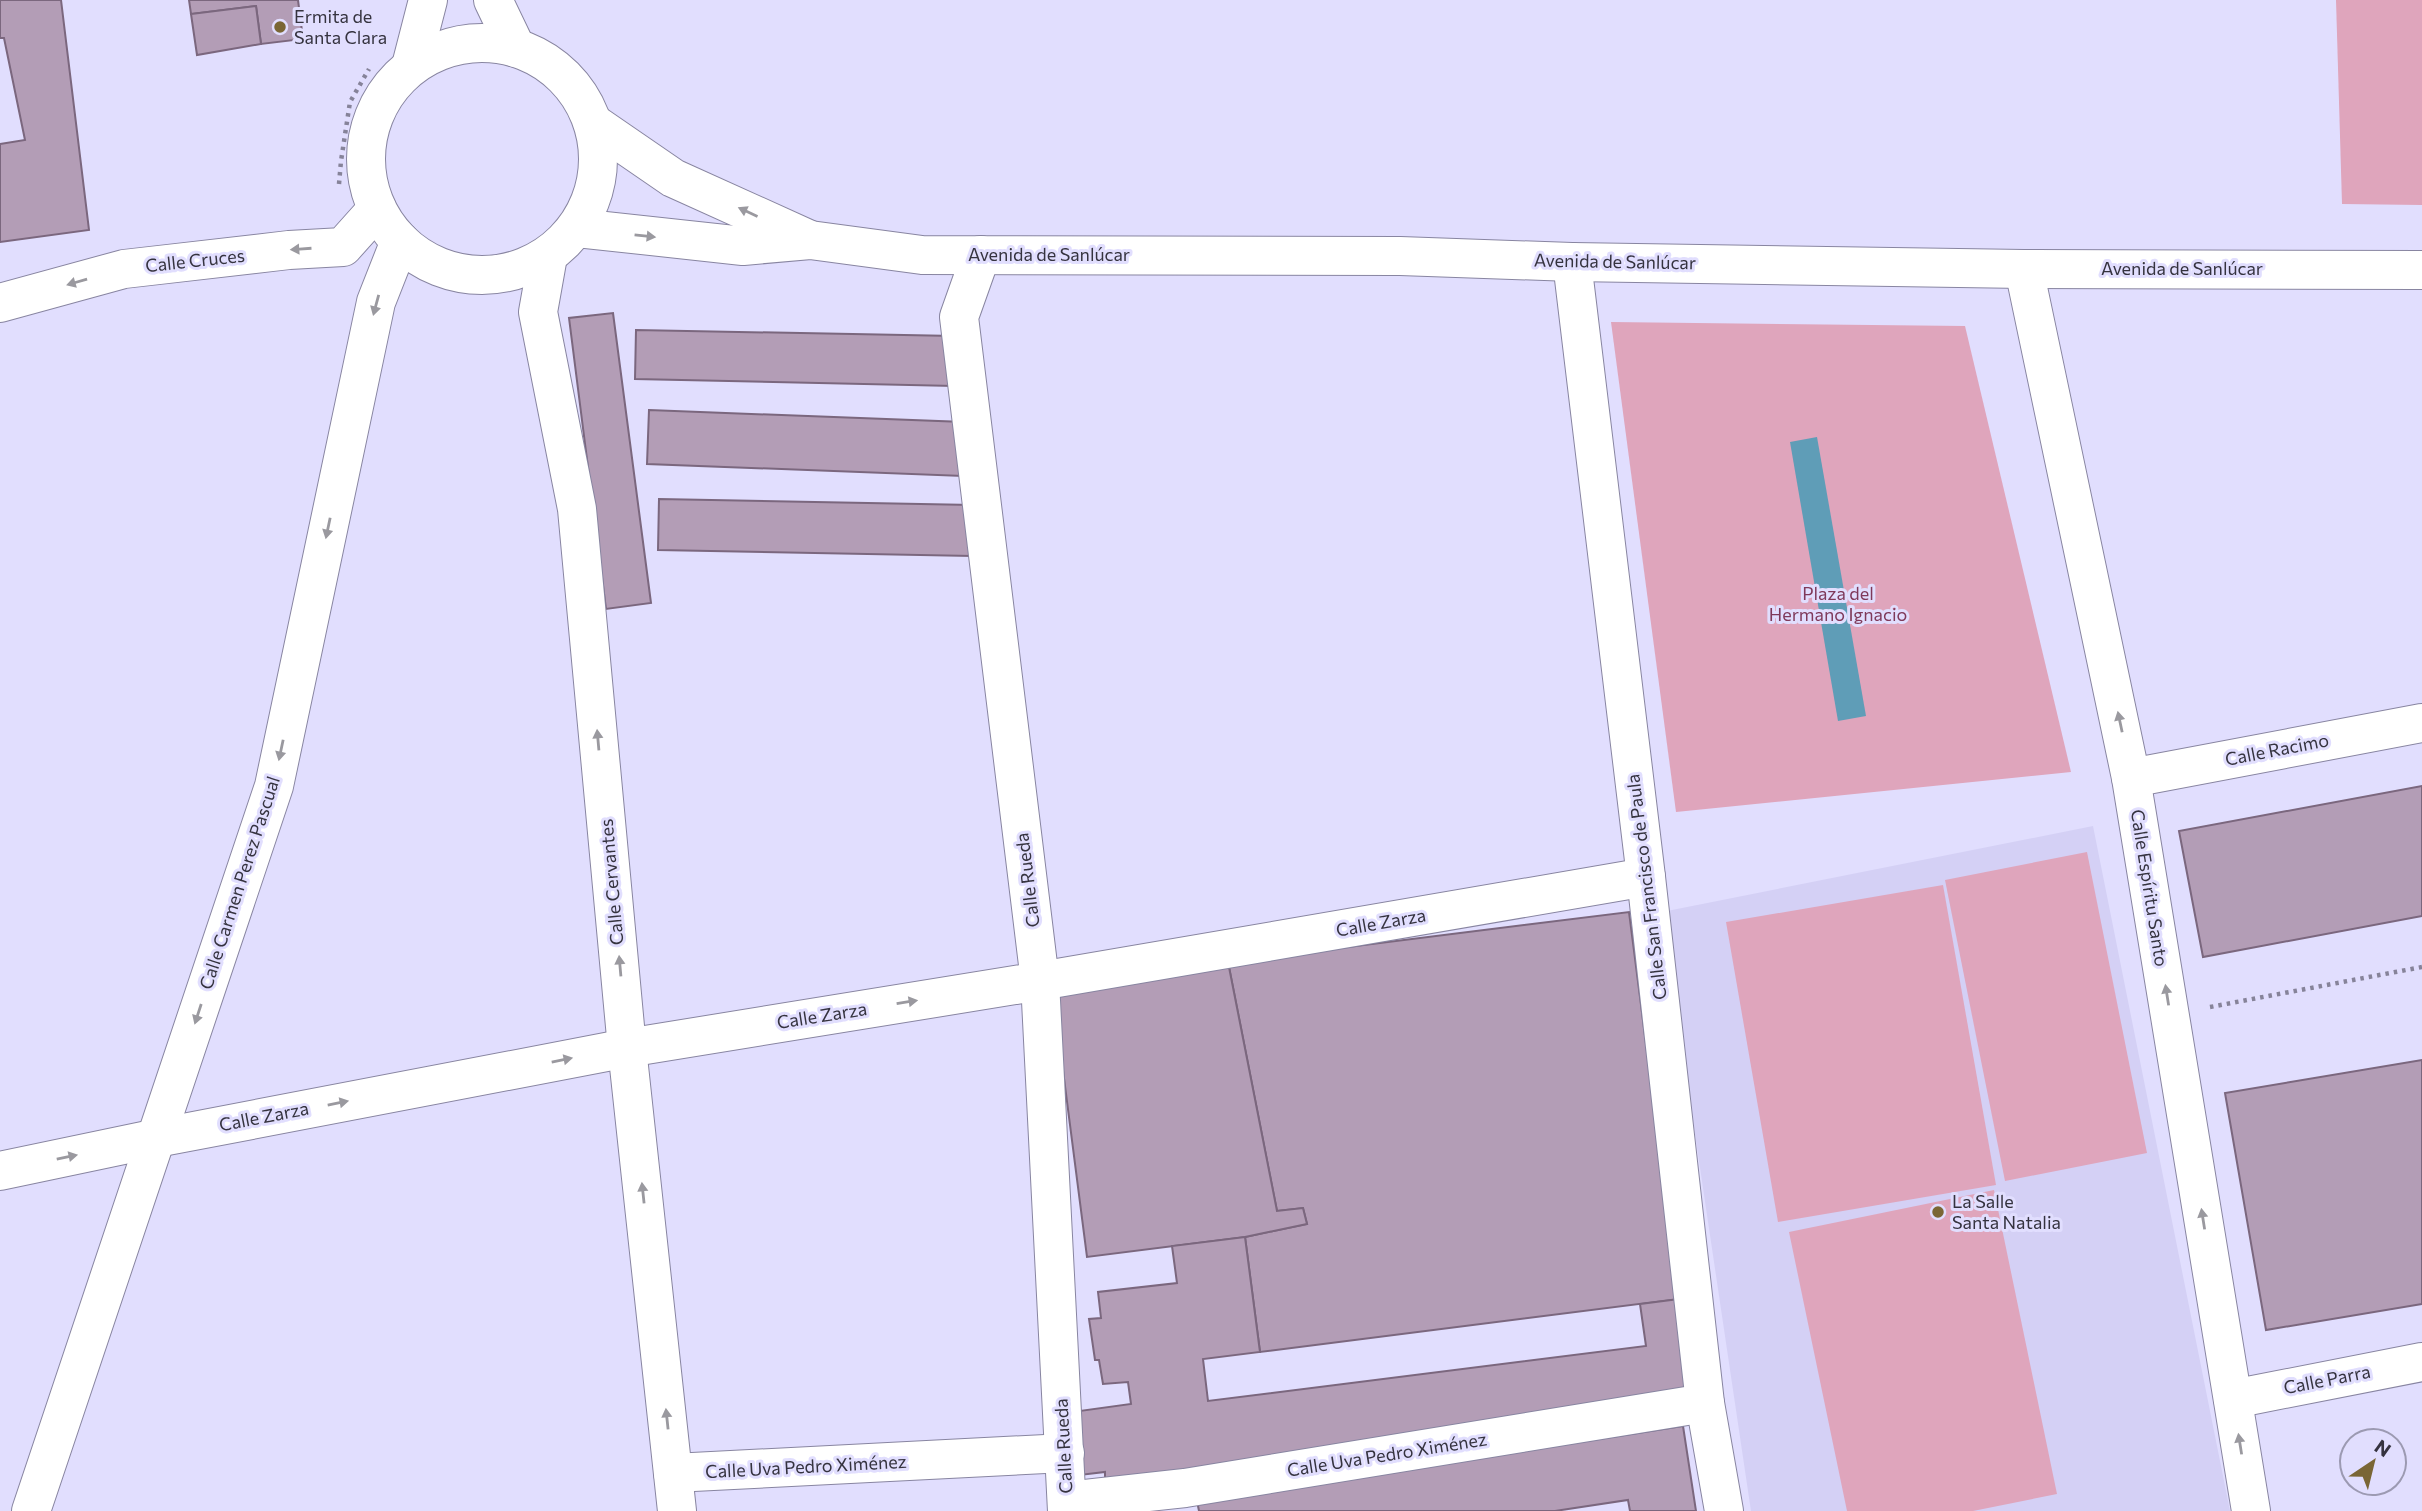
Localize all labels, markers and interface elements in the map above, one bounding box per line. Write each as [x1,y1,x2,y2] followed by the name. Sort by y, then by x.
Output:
[294,5,387,48] place label: Ermita de Santa Clara
[272,19,288,35] marker: Ermita de Santa Clara
[738,206,758,218] one-way arrow
[634,230,656,241] one-way arrow
[968,243,1130,265] street label: Avenida de Sanlúcar
[144,244,246,276] street label: Calle Cruces
[290,244,312,255] one-way arrow
[1534,249,1696,273] street label: Avenida de Sanlúcar
[2101,257,2263,279] street label: Avenida de Sanlúcar
[65,277,87,288] one-way arrow
[371,295,381,316] one-way arrow
[323,517,334,539] one-way arrow
[1769,582,1907,625] park label: Plaza del Hermano Ignacio
[2114,711,2125,733] one-way arrow
[2223,728,2331,770] street label: Calle Racimo
[593,729,604,751] one-way arrow
[276,739,287,761] one-way arrow
[194,773,284,992] street label: Calle Carmen Perez Pascual
[1621,773,1671,1001] street label: Calle San Francisco de Paula
[2127,808,2173,968] street label: Calle Espíritu Santo
[595,818,627,946] street label: Calle Cervantes
[1010,832,1044,929] street label: Calle Rueda
[1334,903,1427,941] street label: Calle Zarza
[614,955,625,977] one-way arrow
[2161,983,2172,1005] one-way arrow
[896,996,918,1007] one-way arrow
[775,997,868,1033] street label: Calle Zarza
[192,1003,203,1024] one-way arrow
[551,1055,573,1066] one-way arrow
[217,1097,311,1135] street label: Calle Zarza
[327,1097,349,1108] one-way arrow
[56,1151,78,1162] one-way arrow
[637,1181,648,1203] one-way arrow
[1952,1190,2061,1233] place label: La Salle Santa Natalia
[1930,1204,1946,1220] marker: La Salle Santa Natalia
[2197,1208,2208,1230] one-way arrow
[2281,1360,2372,1398] street label: Calle Parra
[1050,1398,1076,1494] street label: Calle Rueda
[662,1408,673,1430] one-way arrow
[1286,1427,1488,1481] street label: Calle Uva Pedro Ximénez
[2338,1427,2408,1497] north arrow
[2234,1433,2245,1455] one-way arrow
[2371,1434,2395,1461] text: N
[705,1450,907,1482] street label: Calle Uva Pedro Ximénez

